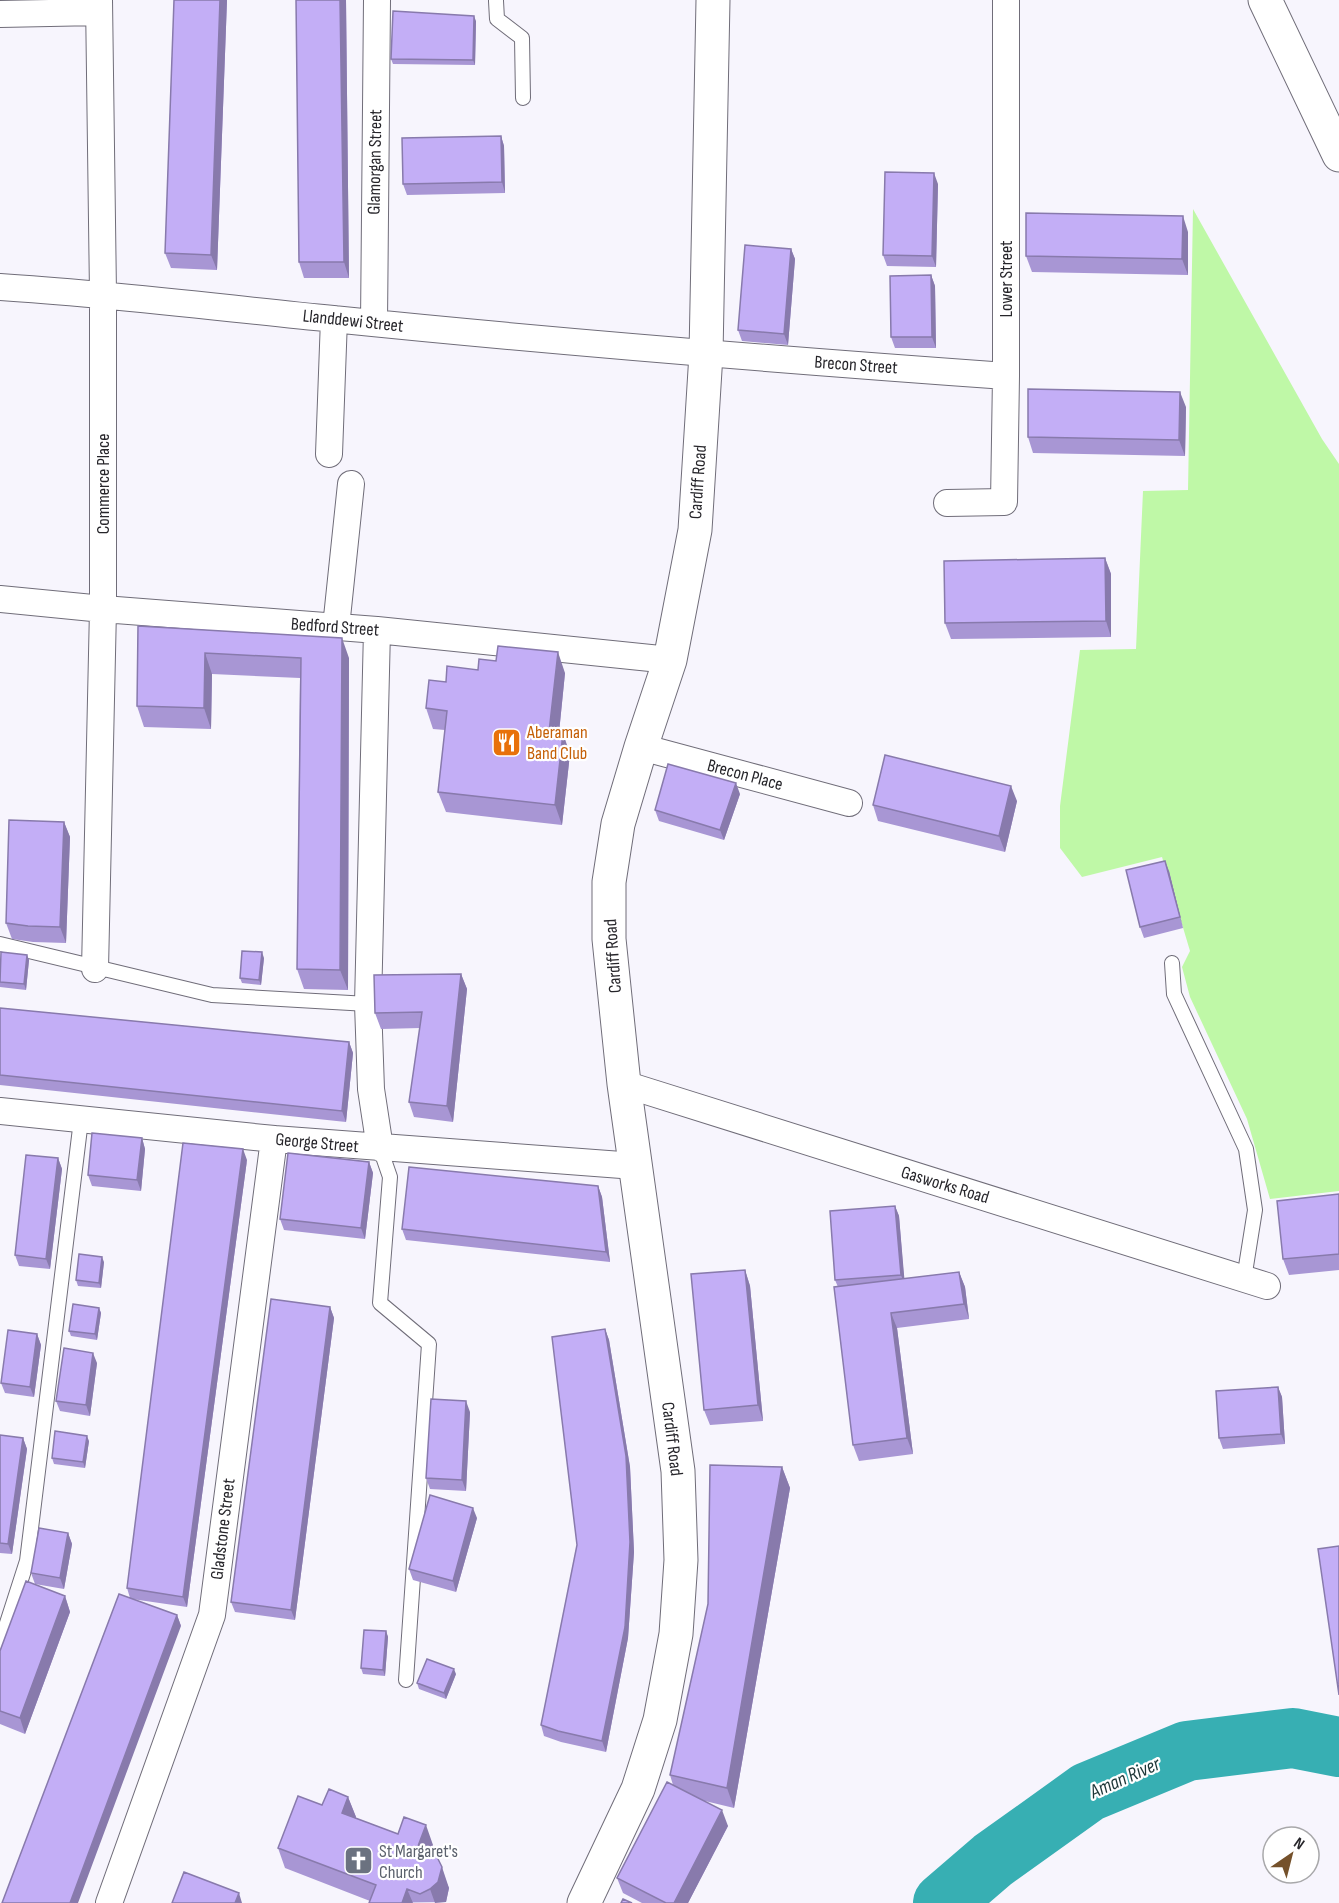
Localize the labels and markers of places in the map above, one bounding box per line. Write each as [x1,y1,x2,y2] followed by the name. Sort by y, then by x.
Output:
[526,722,588,764] place label: Aberaman Band Club
[490,726,522,758] restaurant icon: Aberaman Band Club
[379,1841,458,1883] place label: St Margaret's Church
[342,1845,374,1877] church icon: St Margaret's Church

